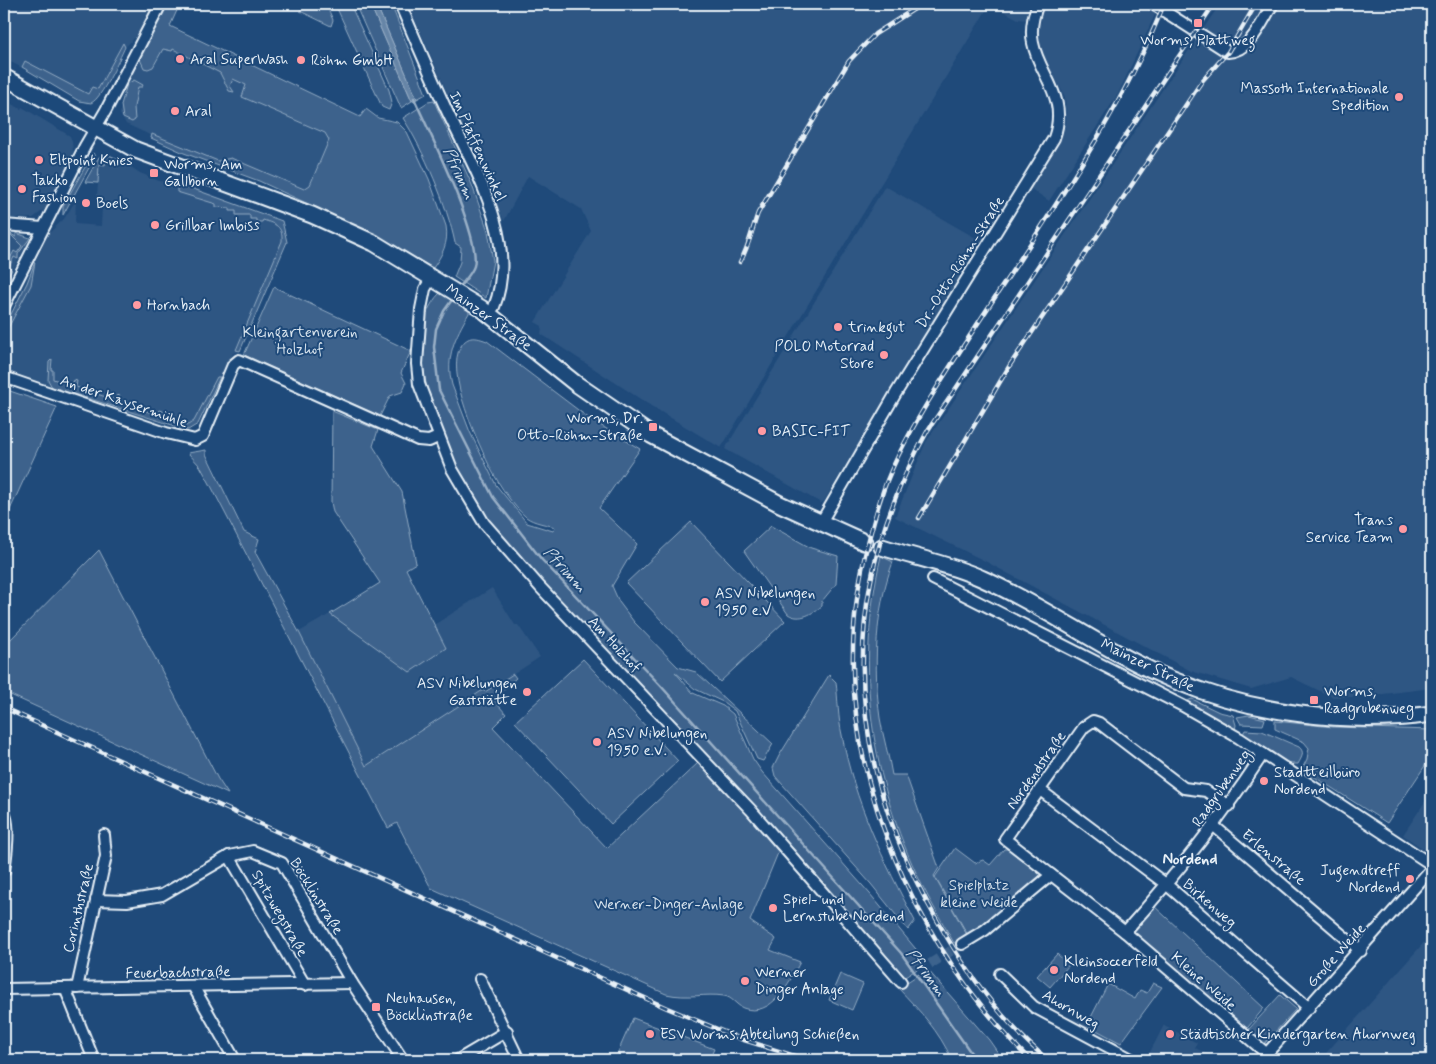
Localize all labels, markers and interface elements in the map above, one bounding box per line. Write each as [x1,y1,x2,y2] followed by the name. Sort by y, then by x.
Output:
[1192,17,1204,29] marker: Worms, Plattweg
[1140,31,1256,52] place label: Worms, Plattweg
[190,50,288,70] place label: Aral SuperWash
[311,51,393,71] place label: Röhm GmbH
[174,53,186,65] marker: Aral SuperWash
[295,54,307,66] marker: Röhm GmbH
[1241,79,1389,116] place label: Massoth Internationale Spedition
[444,88,510,205] street label: Im Pfaffenwinkel
[1393,91,1405,103] marker: Massoth Internationale Spedition
[185,102,212,122] place label: Aral
[169,105,181,117] marker: Aral
[438,144,479,203] water label: Pfrimm
[49,151,133,171] place label: Eltpoint Knies
[33,154,45,166] marker: Eltpoint Knies
[164,155,242,192] place label: Worms, Am Gallborn
[148,167,160,179] marker: Worms, Am Gallborn
[32,171,77,208] place label: Takko Fashion
[16,183,28,195] marker: Takko Fashion
[912,193,1010,332] street label: Dr.-Otto-Röhm-Straße
[96,194,128,214] place label: Boels
[80,197,92,209] marker: Boels
[165,216,260,236] place label: Grillbar Imbiss
[149,219,161,231] marker: Grillbar Imbiss
[441,280,536,356] street label: Mainzer Straße
[147,296,210,316] place label: Hornbach
[131,299,143,311] marker: Hornbach
[847,318,905,339] place label: trinkgut
[832,321,844,333] marker: trinkgut
[242,323,358,360] park label: Kleingartenverein Holzhof
[775,337,874,374] place label: POLO Motorrad Store
[878,349,890,361] marker: POLO Motorrad Store
[57,371,190,433] street label: An der Kaysermühle
[517,409,643,446] place label: Worms, Dr. Otto-Röhm-Straße
[647,421,659,433] marker: Worms, Dr. Otto-Röhm-Straße
[772,422,851,442] place label: BASIC-FIT
[756,425,768,437] marker: BASIC-FIT
[1306,511,1393,548] place label: Trans Service Team
[1397,523,1409,535] marker: Trans Service Team
[539,542,591,598] water label: Pfrimm
[715,584,815,621] place label: ASV Nibelungen 1950 e.V
[699,596,711,608] marker: ASV Nibelungen 1950 e.V
[583,612,646,677] street label: Am Holzhof
[1097,634,1198,697] street label: Mainzer Straße
[417,674,517,711] place label: ASV Nibelungen Gaststätte
[1324,682,1414,720] place label: Worms, Radgrubenweg
[521,686,533,698] marker: ASV Nibelungen Gaststätte
[1308,694,1320,706] marker: Worms, Radgrubenweg
[607,724,707,761] place label: ASV Nibelungen 1950 e.V.
[1002,727,1071,814] street label: Nordendstraße
[591,736,603,748] marker: ASV Nibelungen 1950 e.V.
[1188,746,1257,832] street label: Radgrubenweg
[1274,763,1360,800] place label: Stadtteilbüro Nordend
[1258,775,1270,787] marker: Stadtteilbüro Nordend
[1237,825,1310,890] street label: Erlenstraße
[1163,849,1217,870] district label: Nordend
[285,854,348,939] street label: Böcklinstraße
[1320,861,1400,898] place label: Jugendtreff Nordend
[59,862,99,955] street label: Corinthstraße
[245,866,312,961] street label: Spitzwegstraße
[1404,873,1416,885] marker: Jugendtreff Nordend
[1177,875,1241,934] street label: Birkenweg
[940,876,1018,913] park label: Spielplatz kleine Weide
[783,890,904,927] place label: Spiel- und Lernstube Nordend
[594,895,744,916] park label: Werner-Dinger-Anlage
[767,902,779,914] marker: Spiel- und Lernstube Nordend
[1303,919,1371,992] street label: Große Weide
[901,944,951,1001] water label: Pfrimm
[1166,948,1240,1016] street label: Kleine Weide
[1064,952,1158,989] place label: Kleinsoccerfeld Nordend
[125,962,231,984] street label: Feuerbachstraße
[755,963,844,1001] place label: Werner Dinger Anlage
[1048,964,1060,976] marker: Kleinsoccerfeld Nordend
[739,975,751,987] marker: Werner Dinger Anlage
[1038,985,1103,1034] street label: Ahornweg
[386,989,473,1026] place label: Neuhausen, Böcklinstraße
[370,1001,382,1013] marker: Neuhausen, Böcklinstraße
[660,1025,859,1046] place label: ESV Worms Abteilung Schießen
[1180,1025,1416,1046] place label: Städtischer Kindergarten Ahornweg
[644,1028,656,1040] marker: ESV Worms Abteilung Schießen
[1164,1028,1176,1040] marker: Städtischer Kindergarten Ahornweg

